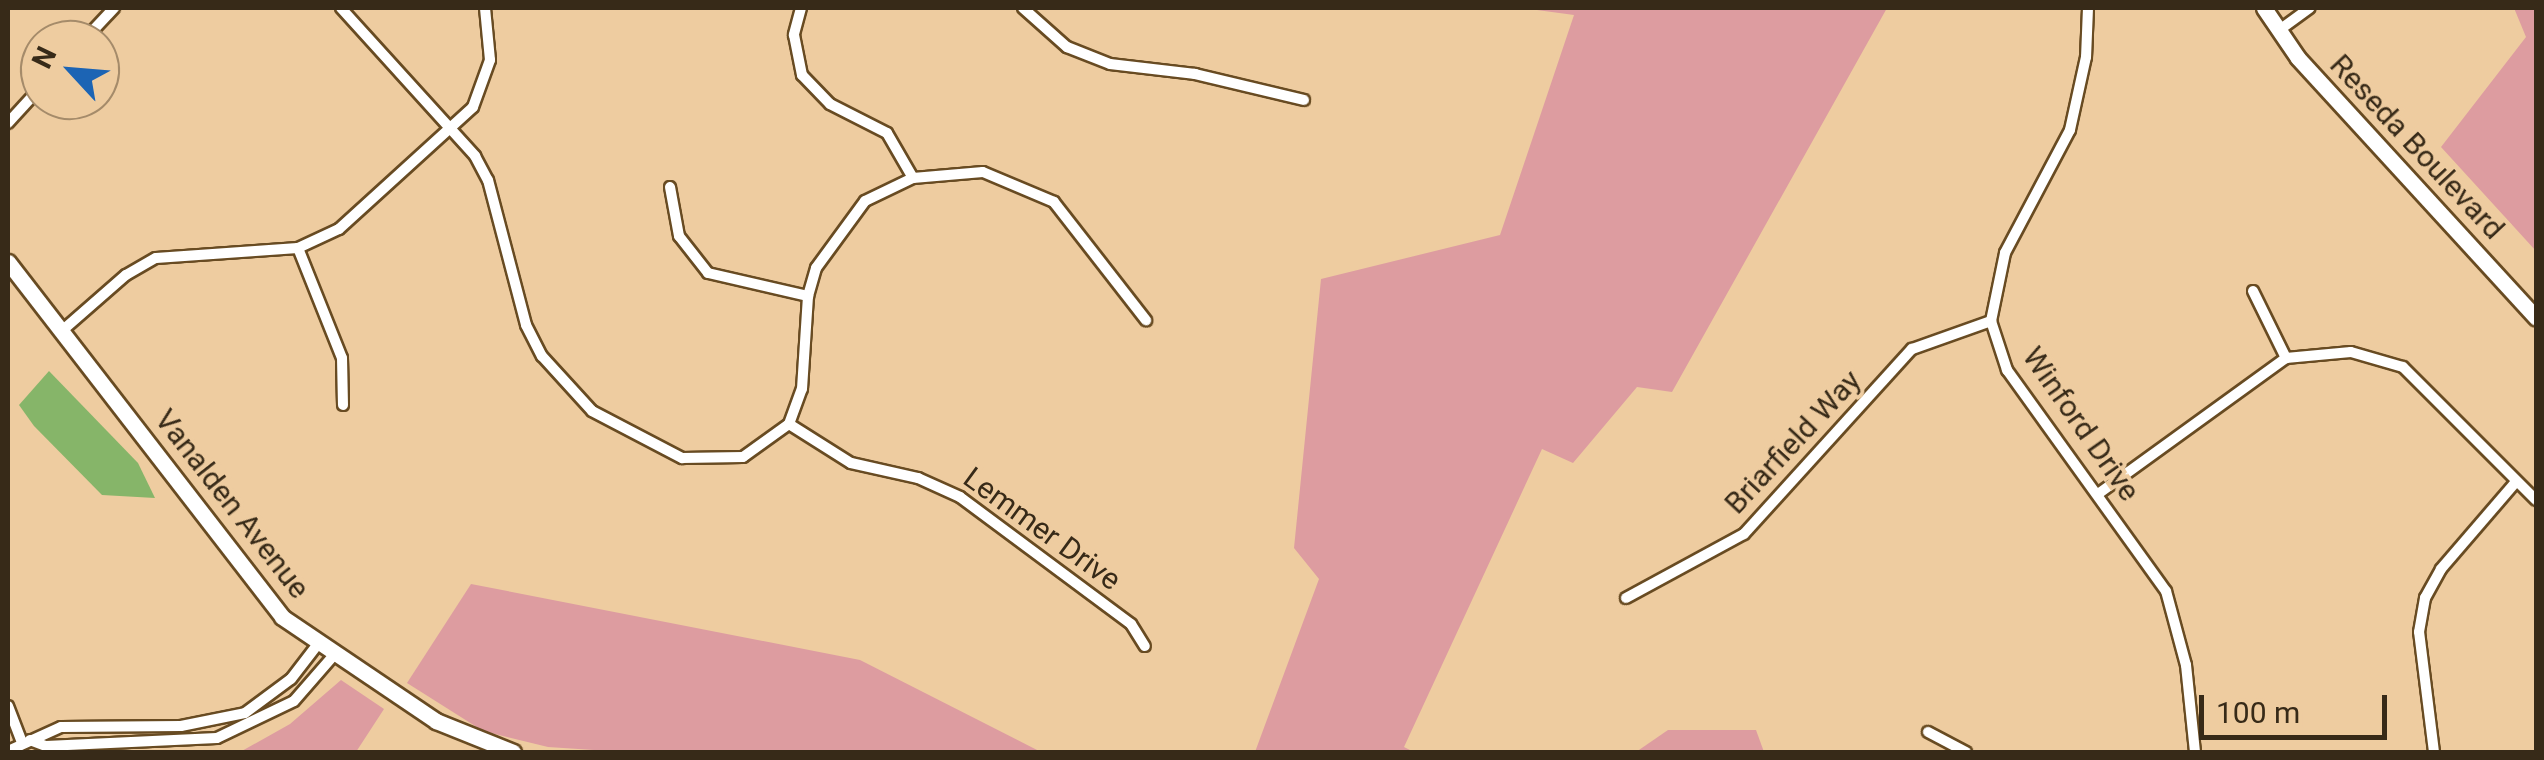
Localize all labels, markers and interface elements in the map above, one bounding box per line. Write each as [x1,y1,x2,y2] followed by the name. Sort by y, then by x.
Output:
[20,20,120,120] north arrow
[25,41,64,74] text: N
[2322,47,2512,247] street label: Reseda Boulevard
[2015,340,2147,508] street label: Winford Drive
[1717,363,1869,521] street label: Briarfield Way
[147,402,317,606] street label: Vanalden Avenue
[956,460,1128,598] street label: Lemmer Drive
[2204,675,2392,737] scale bar
[2216,695,2300,730] text: 100 m

